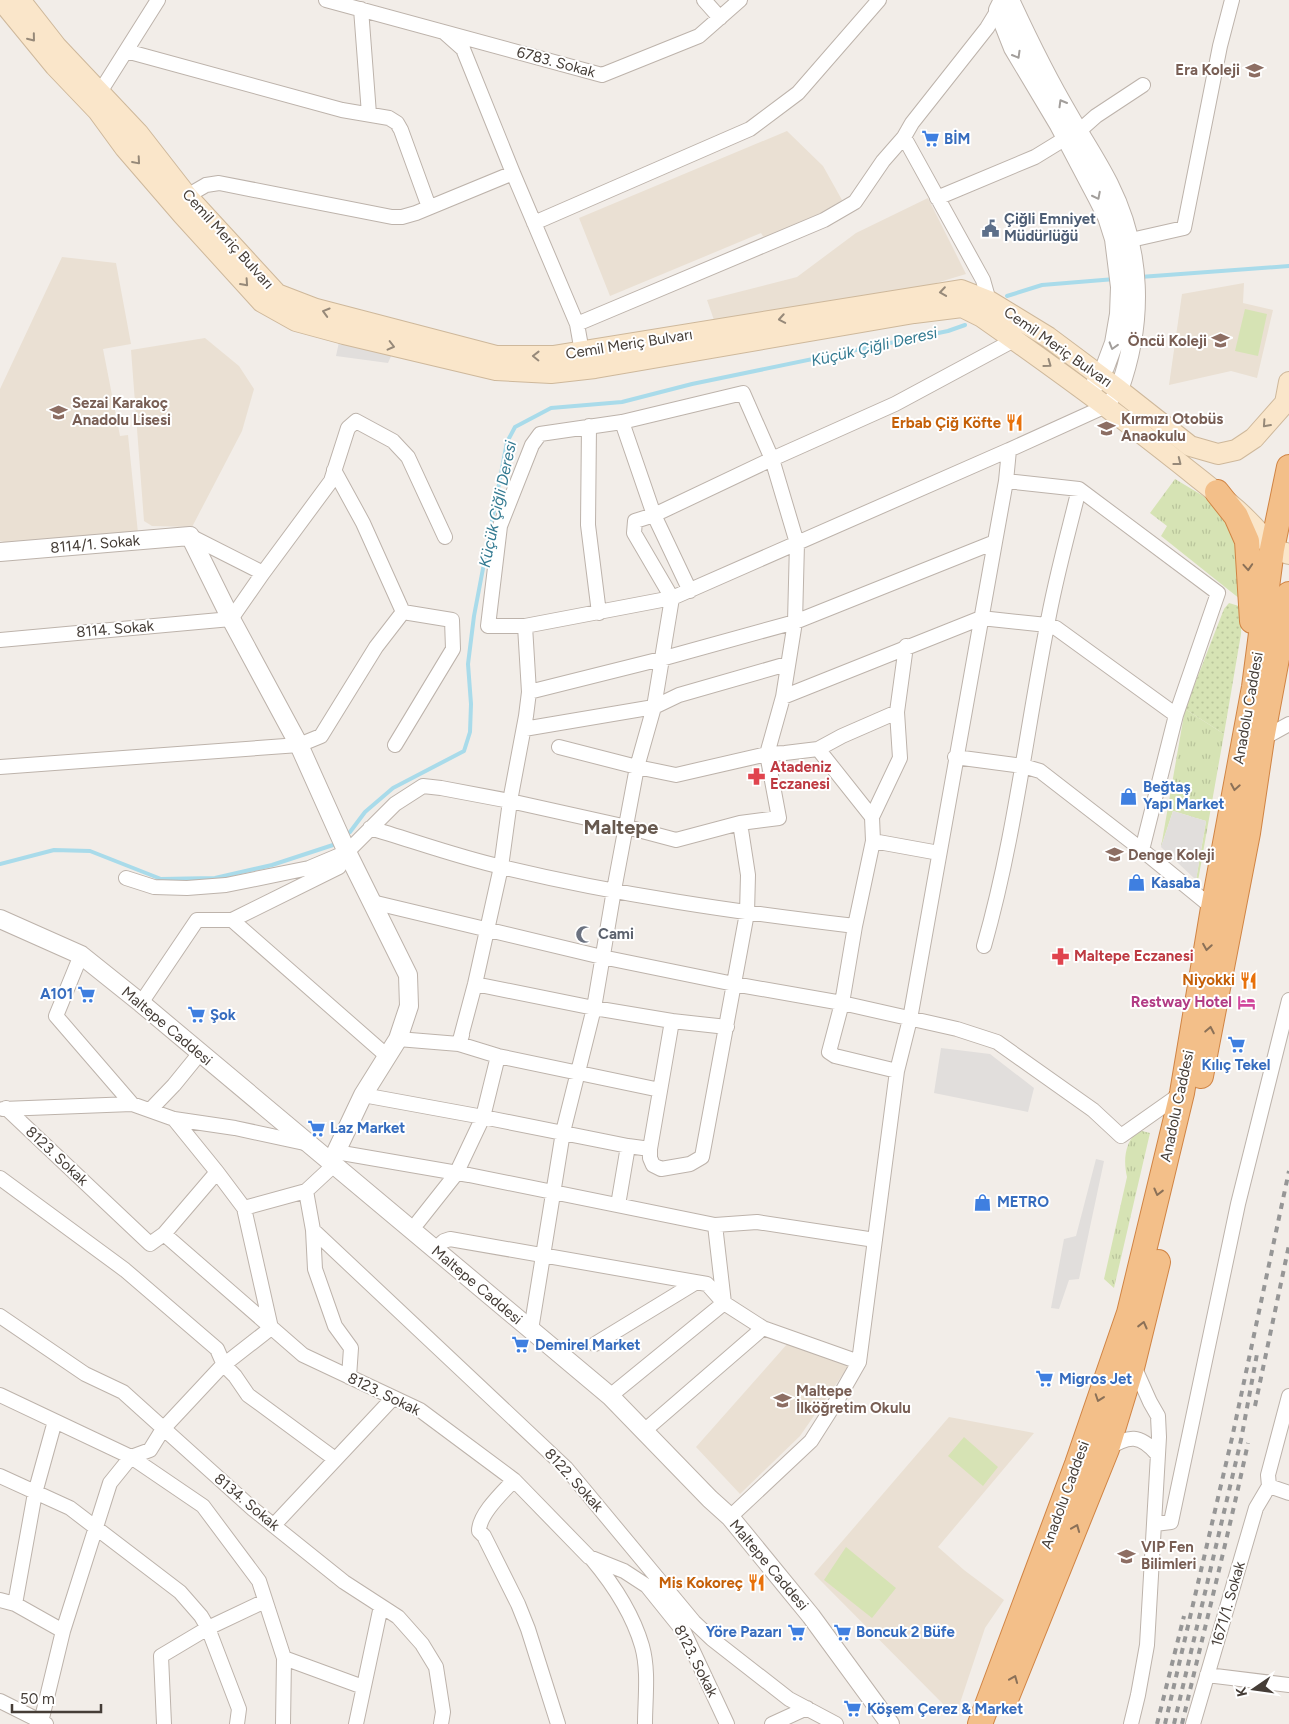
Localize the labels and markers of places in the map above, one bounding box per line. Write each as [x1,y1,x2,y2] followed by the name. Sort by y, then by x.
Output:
[1244,60,1264,80] school or university icon: Era Koleji
[1175,61,1240,79] place label: Era Koleji
[920,129,940,149] supermarket icon: BİM
[944,129,970,148] place label: BİM
[1004,210,1096,245] place label: Çiğli Emniyet Müdürlüğü
[980,218,1000,238] public building icon: Çiğli Emniyet Müdürlüğü
[1128,331,1207,350] place label: Öncü Koleji
[1211,331,1231,351] school or university icon: Öncü Koleji
[72,394,171,429] place label: Sezai Karakoç Anadolu Lisesi
[48,402,68,422] school or university icon: Sezai Karakoç Anadolu Lisesi
[1121,410,1223,445] place label: Kırmızı Otobüs Anaokulu
[1005,413,1025,433] restaurant icon: Erbab Çiğ Köfte
[891,414,1002,432] place label: Erbab Çiğ Köfte
[1097,418,1117,438] school or university icon: Kırmızı Otobüs Anaokulu
[770,758,831,793] place label: Atadeniz Eczanesi
[746,766,766,786] pharmacy icon: Atadeniz Eczanesi
[1143,778,1224,813] place label: Beğtaş Yapı Market
[1119,786,1139,806] shop icon: Beğtaş Yapı Market
[1104,845,1124,865] school or university icon: Denge Koleji
[1128,846,1215,864] place label: Denge Koleji
[1127,873,1147,893] shop icon: Kasaba
[1151,874,1200,892] place label: Kasaba
[574,924,594,944] mosque icon: Cami
[598,925,634,943] place label: Cami
[1050,946,1070,966] pharmacy icon: Maltepe Eczanesi
[1074,947,1194,965] place label: Maltepe Eczanesi
[1239,970,1259,990] restaurant icon: Niyokki
[1182,971,1235,989] place label: Niyokki
[77,984,97,1004] supermarket icon: A101
[40,985,73,1003] place label: A101
[1236,992,1256,1012] hotel icon: Restway Hotel
[1131,993,1232,1011] place label: Restway Hotel
[186,1005,206,1025] supermarket icon: Şok
[210,1006,236,1024] place label: Şok
[1226,1034,1246,1054] supermarket icon: Kılıç Tekel
[1201,1056,1271,1074] place label: Kılıç Tekel
[306,1118,326,1138] supermarket icon: Laz Market
[330,1119,405,1137] place label: Laz Market
[973,1192,993,1212] shop icon: METRO
[997,1193,1049,1211] place label: METRO
[511,1335,531,1355] supermarket icon: Demirel Market
[535,1336,641,1354] place label: Demirel Market
[1035,1369,1055,1389] supermarket icon: Migros Jet
[1059,1370,1132,1388] place label: Migros Jet
[796,1382,911,1417] place label: Maltepe İlköğretim Okulu
[772,1390,792,1410] school or university icon: Maltepe İlköğretim Okulu
[1141,1538,1196,1573] place label: VIP Fen Bilimleri
[1117,1546,1137,1566] school or university icon: VIP Fen Bilimleri
[747,1573,767,1593] restaurant icon: Mis Kokoreç
[659,1574,743,1592] place label: Mis Kokoreç
[786,1622,806,1642] supermarket icon: Yöre Pazarı
[832,1622,852,1642] supermarket icon: Boncuk 2 Büfe
[706,1623,782,1641] place label: Yöre Pazarı
[856,1623,955,1641] place label: Boncuk 2 Büfe
[843,1699,863,1719] supermarket icon: Köşem Çerez & Market
[867,1700,1023,1718] place label: Köşem Çerez & Market

